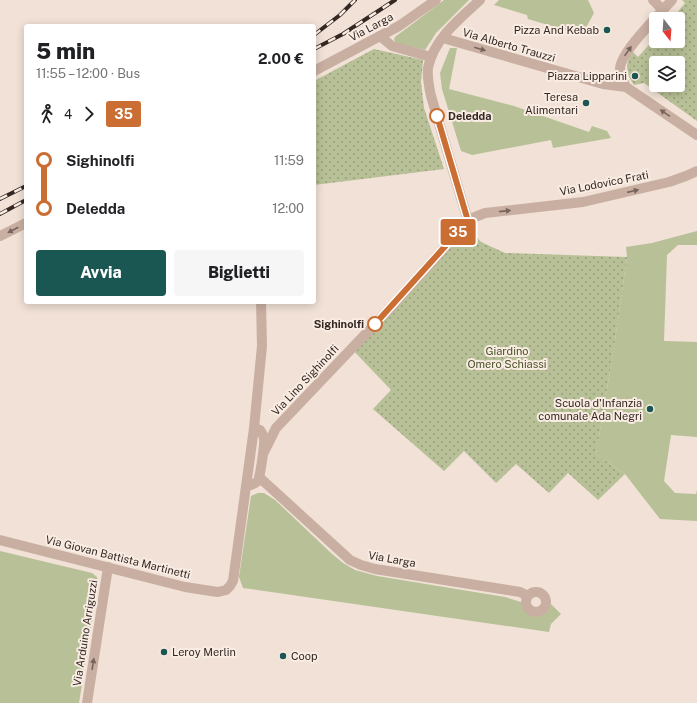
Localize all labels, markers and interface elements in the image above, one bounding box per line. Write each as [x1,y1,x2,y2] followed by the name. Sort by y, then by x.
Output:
[347,10,395,44] street label: Via Larga
[649,12,685,48] north arrow
[649,12,685,92] map controls
[514,24,599,36] place label: Pizza And Kebab
[602,25,612,35] marker: Pizza And Kebab
[461,26,557,64] street label: Via Alberto Trauzzi
[36,38,95,64] text: 5 min
[474,46,486,52] one-way arrow
[624,46,632,56] one-way arrow
[258,50,304,67] text: 2.00 €
[649,56,685,92] button: layers
[36,66,140,81] text: 11:55 – 12:00 · Bus
[547,70,627,82] place label: Piazza Lipparini
[630,71,640,81] marker: Piazza Lipparini
[525,91,578,116] place label: Teresa Alimentari
[581,98,591,108] marker: Teresa Alimentari
[36,103,58,125] icon: walk
[78,103,100,125] icon: forward
[114,106,133,122] text: 35
[64,107,72,122] text: 4
[429,108,445,124] marker: Deledda
[660,109,670,117] one-way arrow
[448,110,492,122] place label: Deledda
[66,152,135,169] text: Sighinolfi
[274,153,304,168] text: 11:59
[558,168,650,198] street label: Via Lodovico Frati
[627,187,639,193] one-way arrow
[66,200,125,217] text: Deledda
[272,201,304,216] text: 12:00
[499,207,511,214] one-way arrow
[440,219,476,245] line badge: 35
[449,224,467,240] text: 35
[7,226,19,233] one-way arrow
[36,250,166,296] button: Avvia
[174,250,304,296] button: Biglietti
[367,316,383,332] marker: Sighinolfi
[314,318,364,330] place label: Sighinolfi
[269,342,341,418] street label: Via Lino Sighinolfi
[468,345,546,370] park label: Giardino Omero Schiassi
[538,397,642,422] place label: Scuola d'Infanzia comunale Ada Negri
[645,404,655,414] marker: Scuola d'Infanzia comunale Ada Negri
[44,533,192,581] street label: Via Giovan Battista Martinetti
[367,549,417,569] street label: Via Larga
[71,579,99,687] street label: Via Arduino Arriguzzi
[172,646,236,658] place label: Leroy Merlin
[159,647,169,657] marker: Leroy Merlin
[291,650,318,662] place label: Coop
[278,651,288,661] marker: Coop
[90,658,96,671] one-way arrow

